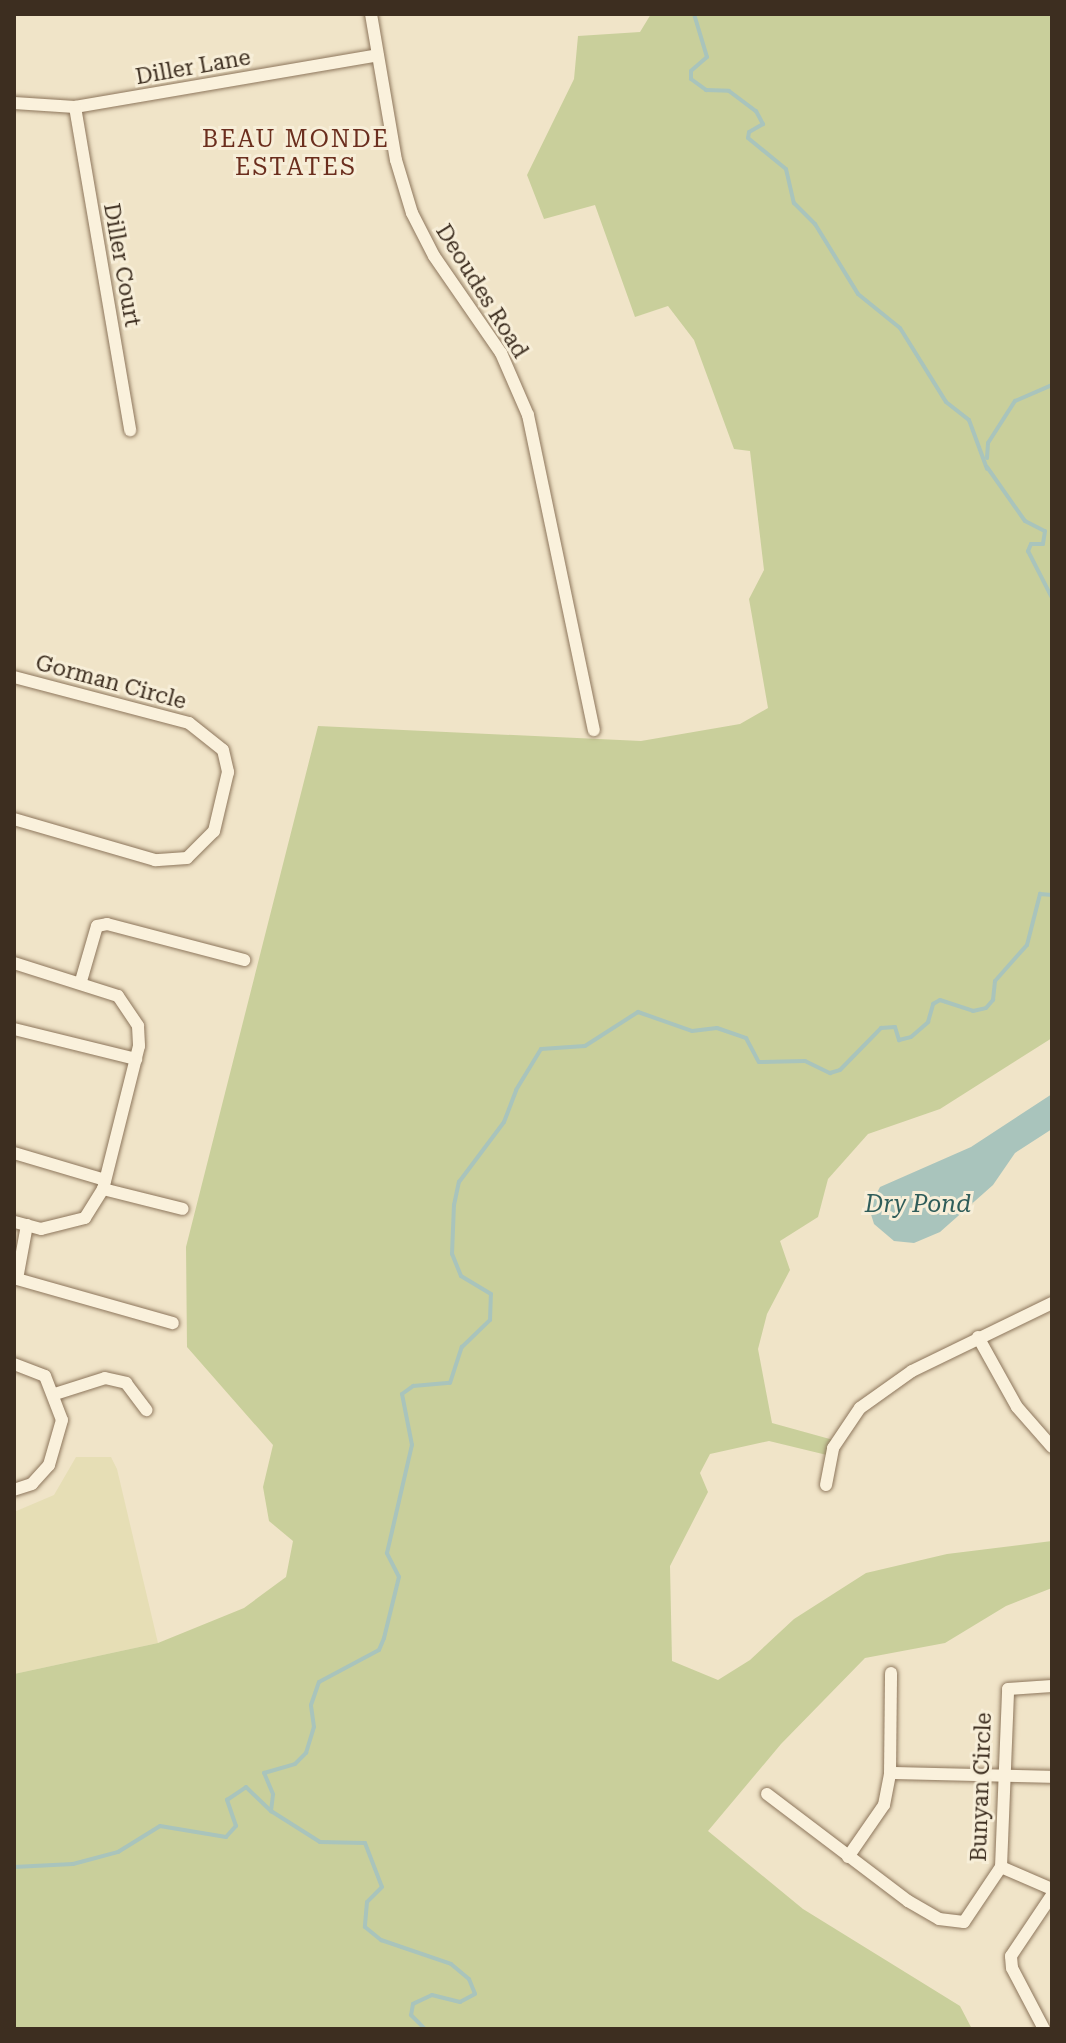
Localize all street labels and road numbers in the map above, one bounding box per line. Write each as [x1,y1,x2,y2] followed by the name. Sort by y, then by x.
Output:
[133,44,253,90] street label: Diller Lane
[98,201,146,329] street label: Diller Court
[430,219,534,363] street label: Deoudes Road
[33,649,189,715] street label: Gorman Circle
[965,1712,997,1862] street label: Bunyan Circle

